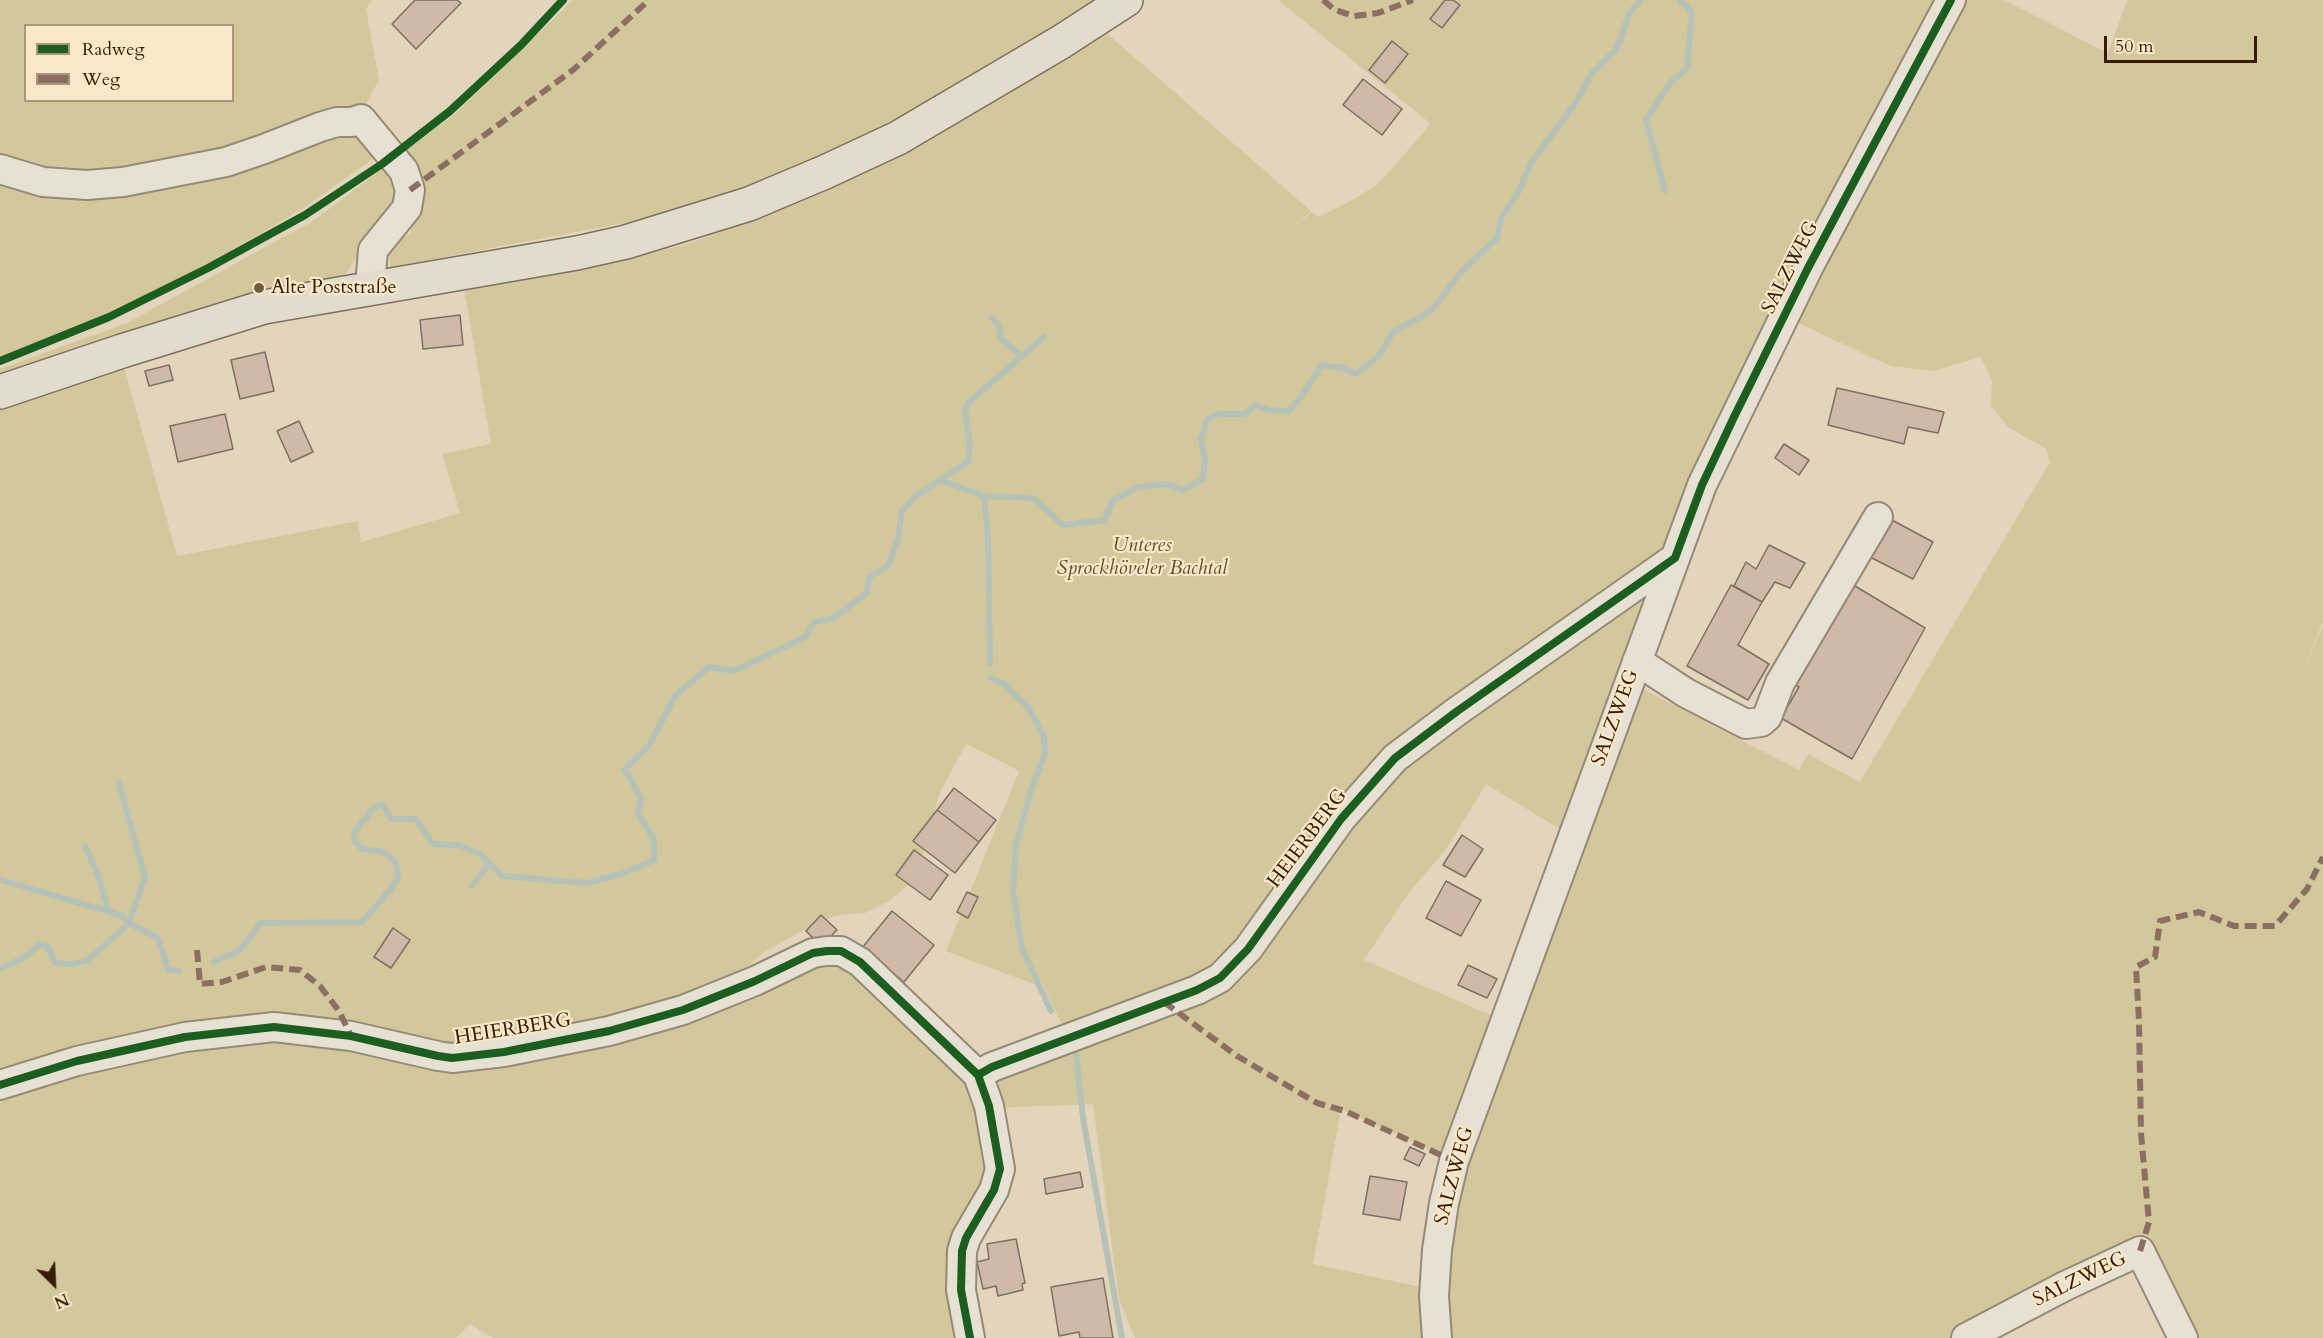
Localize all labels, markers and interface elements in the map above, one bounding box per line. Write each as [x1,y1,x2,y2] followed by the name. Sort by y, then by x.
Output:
[24,24,234,102] legend
[2107,24,2260,62] scale bar
[2115,34,2154,59] text: 50 m
[82,37,145,62] text: Radweg
[82,67,120,92] text: Weg
[1757,218,1825,318] street label: SALZWEG
[271,276,397,300] place label: Alte Poststraße
[252,281,266,295] marker: Alte Poststraße
[1057,534,1227,581] park label: Unteres Sprockhöveler Bachtal
[1587,667,1645,769] street label: SALZWEG
[1263,785,1353,893] street label: HEIERBERG
[453,1009,573,1051] street label: HEIERBERG
[1430,1124,1480,1228] street label: SALZWEG
[2029,1247,2131,1313] street label: SALZWEG
[24,1254,84,1314] north arrow
[51,1288,72,1313] text: N

